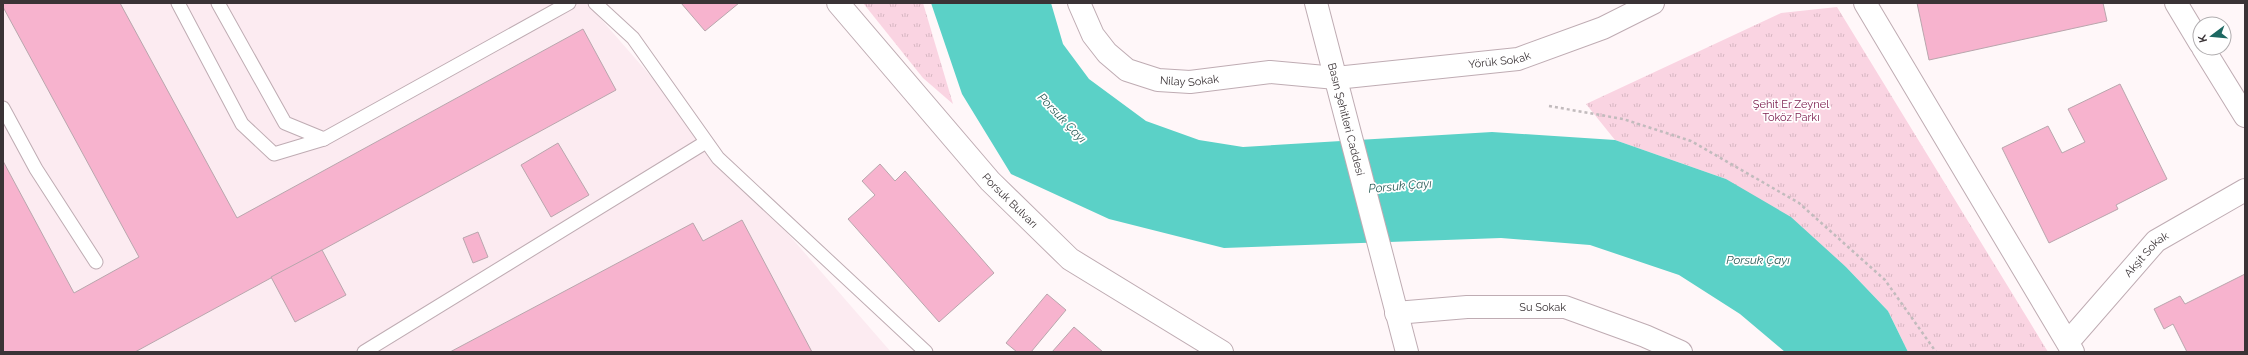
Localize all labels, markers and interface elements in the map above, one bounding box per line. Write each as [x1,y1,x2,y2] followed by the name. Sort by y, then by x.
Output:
[2192,16,2232,56] north arrow
[2195,33,2210,44] text: K
[1468,48,1532,71] street label: Yörük Sokak
[1325,61,1367,177] street label: Basın Şehitleri Caddesi
[1159,72,1220,89] street label: Nilay Sokak
[1035,90,1089,146] water label: Porsuk Çayı
[1753,98,1829,124] park label: Şehit Er Zeynel Toköz Parkı
[980,170,1040,230] street label: Porsuk Bulvarı
[1368,176,1433,196] water label: Porsuk Çayı
[2121,229,2171,279] street label: Akşit Sokak
[1726,253,1790,267] water label: Porsuk Çayı
[1519,301,1566,314] street label: Su Sokak

